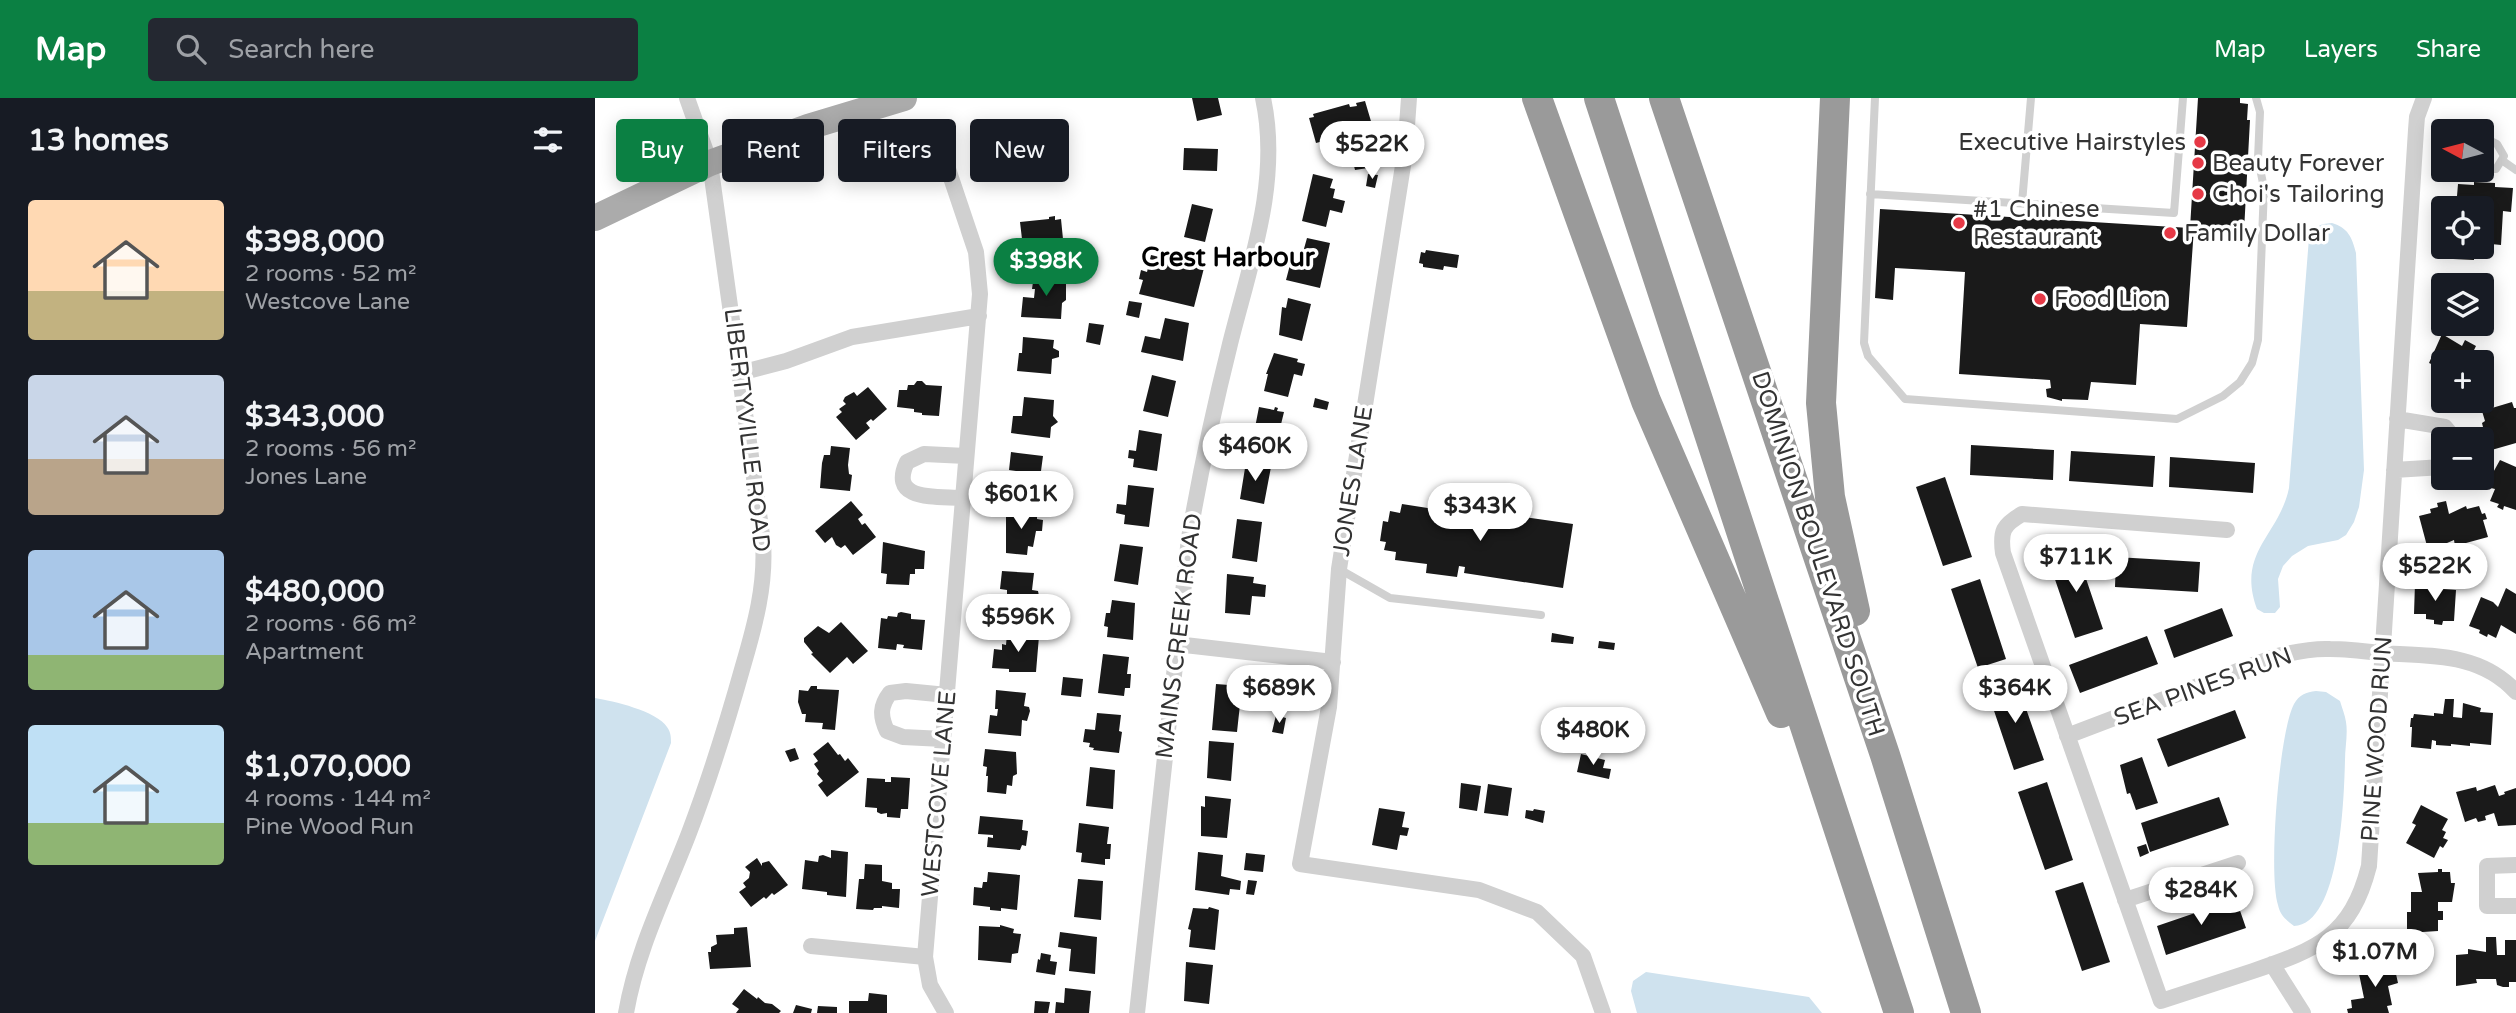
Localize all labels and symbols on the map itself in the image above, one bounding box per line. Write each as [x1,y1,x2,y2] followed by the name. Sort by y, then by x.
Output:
[2431,119,2494,182] north arrow
[1323,122,1421,181] pin: $522K
[1958,128,2186,157] place label: Executive Hairstyles
[2192,134,2208,150] marker: Executive Hairstyles
[2212,149,2385,178] place label: Beauty Forever
[2190,155,2206,171] marker: Beauty Forever
[2212,180,2385,209] place label: Choi's Tailoring
[2190,186,2206,202] marker: Choi's Tailoring
[1973,195,2100,252] place label: #1 Chinese Restaurant
[1951,215,1967,231] marker: #1 Chinese Restaurant
[2184,219,2331,248] place label: Family Dollar
[2162,225,2178,241] marker: Family Dollar
[997,238,1095,298] pin: $398K
[1141,242,1316,273] district label: Crest Harbour
[2054,285,2167,314] place label: Food Lion
[2032,291,2048,307] marker: Food Lion
[718,306,776,554] street label: LIBERTYVILLE ROAD
[1745,368,1891,740] street label: DOMINION BOULEVARD SOUTH
[1327,404,1379,558] street label: JONES LANE
[1206,424,1304,483] pin: $460K
[972,472,1070,531] pin: $601K
[1431,484,1529,543] pin: $343K
[1150,512,1208,760] street label: MAINS CREEK ROAD
[2027,534,2125,594] pin: $711K
[2386,544,2484,603] pin: $522K
[969,594,1067,654] pin: $596K
[2355,635,2399,843] street label: PINE WOOD RUN
[2110,641,2296,733] street label: SEA PINES RUN
[1230,666,1328,725] pin: $689K
[1966,666,2064,725] pin: $364K
[916,690,962,898] street label: WESTCOVE LANE
[1544,708,1642,767] pin: $480K
[2152,868,2250,927] pin: $284K
[2318,930,2432,989] pin: $1.07M

